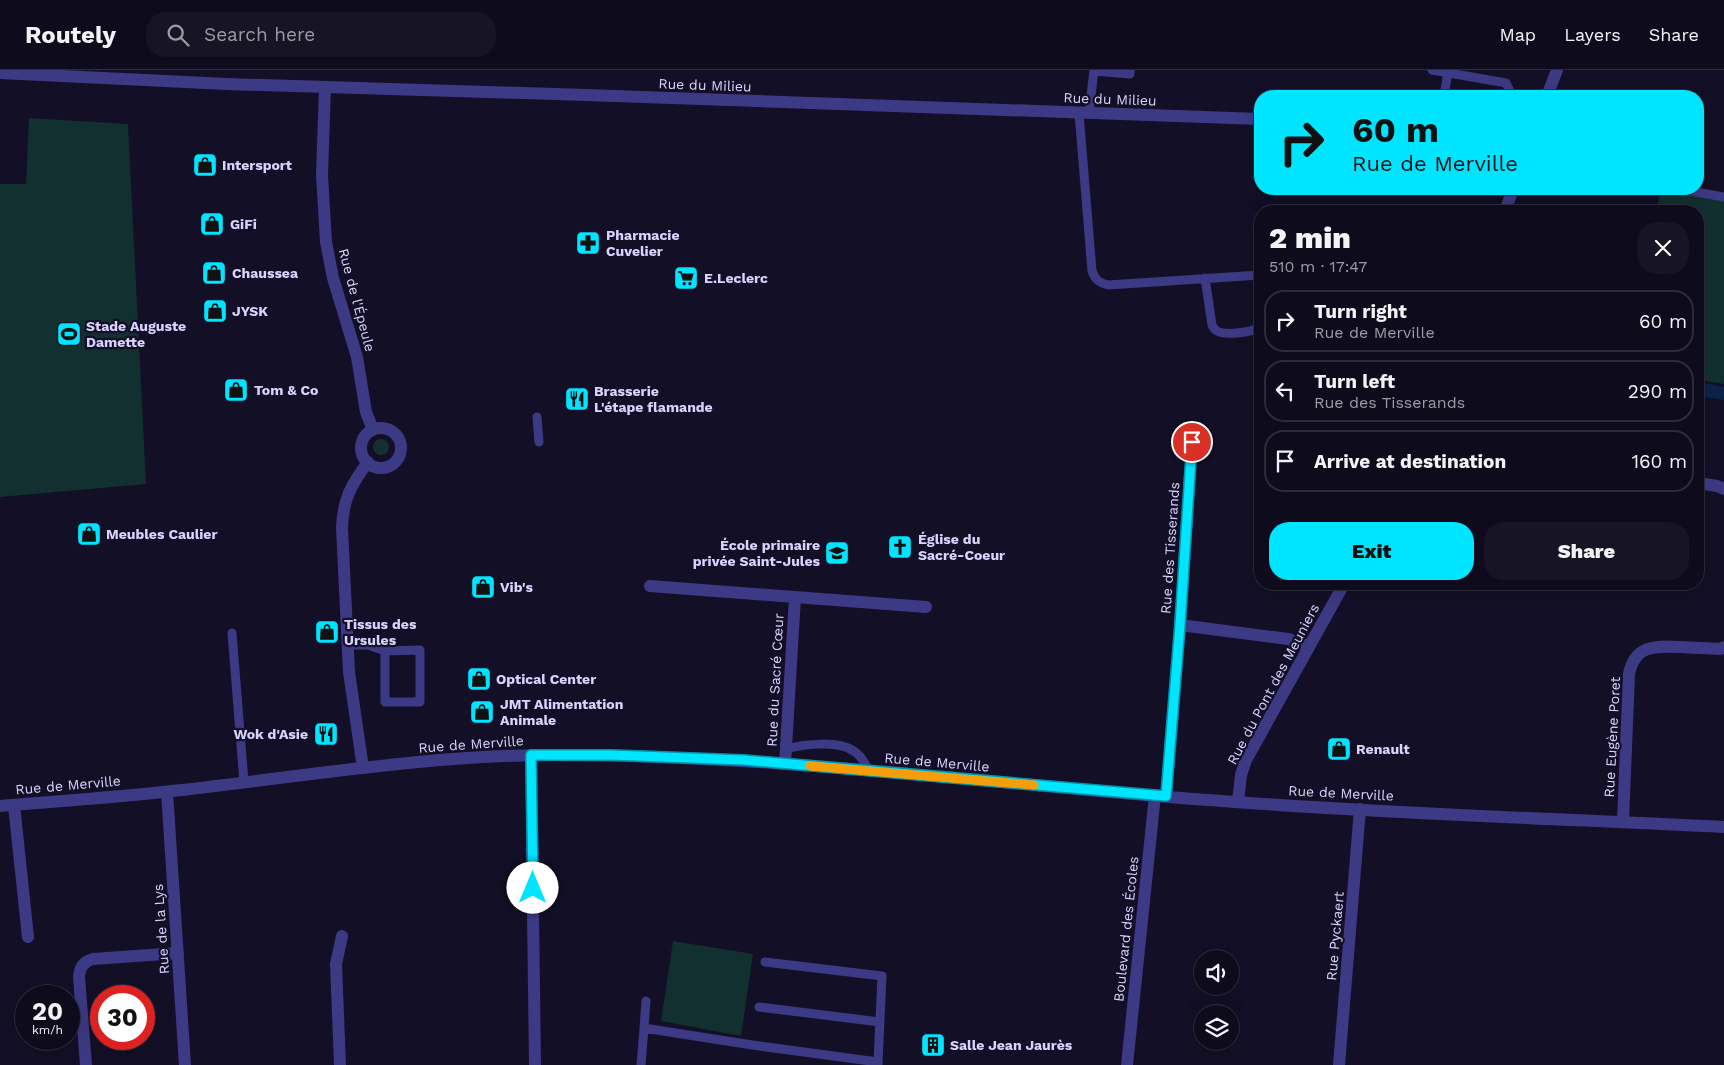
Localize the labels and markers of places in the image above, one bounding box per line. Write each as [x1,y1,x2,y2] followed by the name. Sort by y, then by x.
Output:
[192,152,218,178] shop icon: Intersport
[222,157,292,173] place label: Intersport
[199,211,225,237] shop icon: GiFi
[230,216,257,232] place label: GiFi
[606,227,680,259] place label: Pharmacie Cuvelier
[575,230,601,256] pharmacy icon: Pharmacie Cuvelier
[201,260,227,286] shop icon: Chaussea
[232,265,299,281] place label: Chaussea
[673,265,699,291] supermarket icon: E.Leclerc
[704,270,768,286] place label: E.Leclerc
[202,298,228,324] shop icon: JYSK
[232,303,268,319] place label: JYSK
[86,318,186,350] place label: Stade Auguste Damette
[56,321,82,347] sports icon: Stade Auguste Damette
[223,377,249,403] shop icon: Tom & Co
[254,382,318,398] place label: Tom & Co
[594,383,713,415] place label: Brasserie L'étape flamande
[564,386,590,412] restaurant icon: Brasserie L'étape flamande
[1171,421,1213,463] pin
[76,521,102,547] shop icon: Meubles Caulier
[106,526,217,542] place label: Meubles Caulier
[918,531,1005,563] place label: Église du Sacré-Coeur
[887,534,913,560] church icon: Église du Sacré-Coeur
[693,537,821,569] place label: École primaire privée Saint-Jules
[824,540,850,566] school or university icon: École primaire privée Saint-Jules
[470,574,496,600] shop icon: Vib's
[500,579,533,595] place label: Vib's
[344,616,417,648] place label: Tissus des Ursules
[314,619,340,645] shop icon: Tissus des Ursules
[466,666,492,692] shop icon: Optical Center
[496,671,596,687] place label: Optical Center
[500,696,623,728] place label: JMT Alimentation Animale
[469,699,495,725] shop icon: JMT Alimentation Animale
[313,721,339,747] restaurant icon: Wok d'Asie
[234,726,308,742] place label: Wok d'Asie
[1326,736,1352,762] shop icon: Renault
[1356,741,1410,757] place label: Renault
[920,1032,946,1058] building icon: Salle Jean Jaurès
[950,1037,1073,1053] place label: Salle Jean Jaurès

